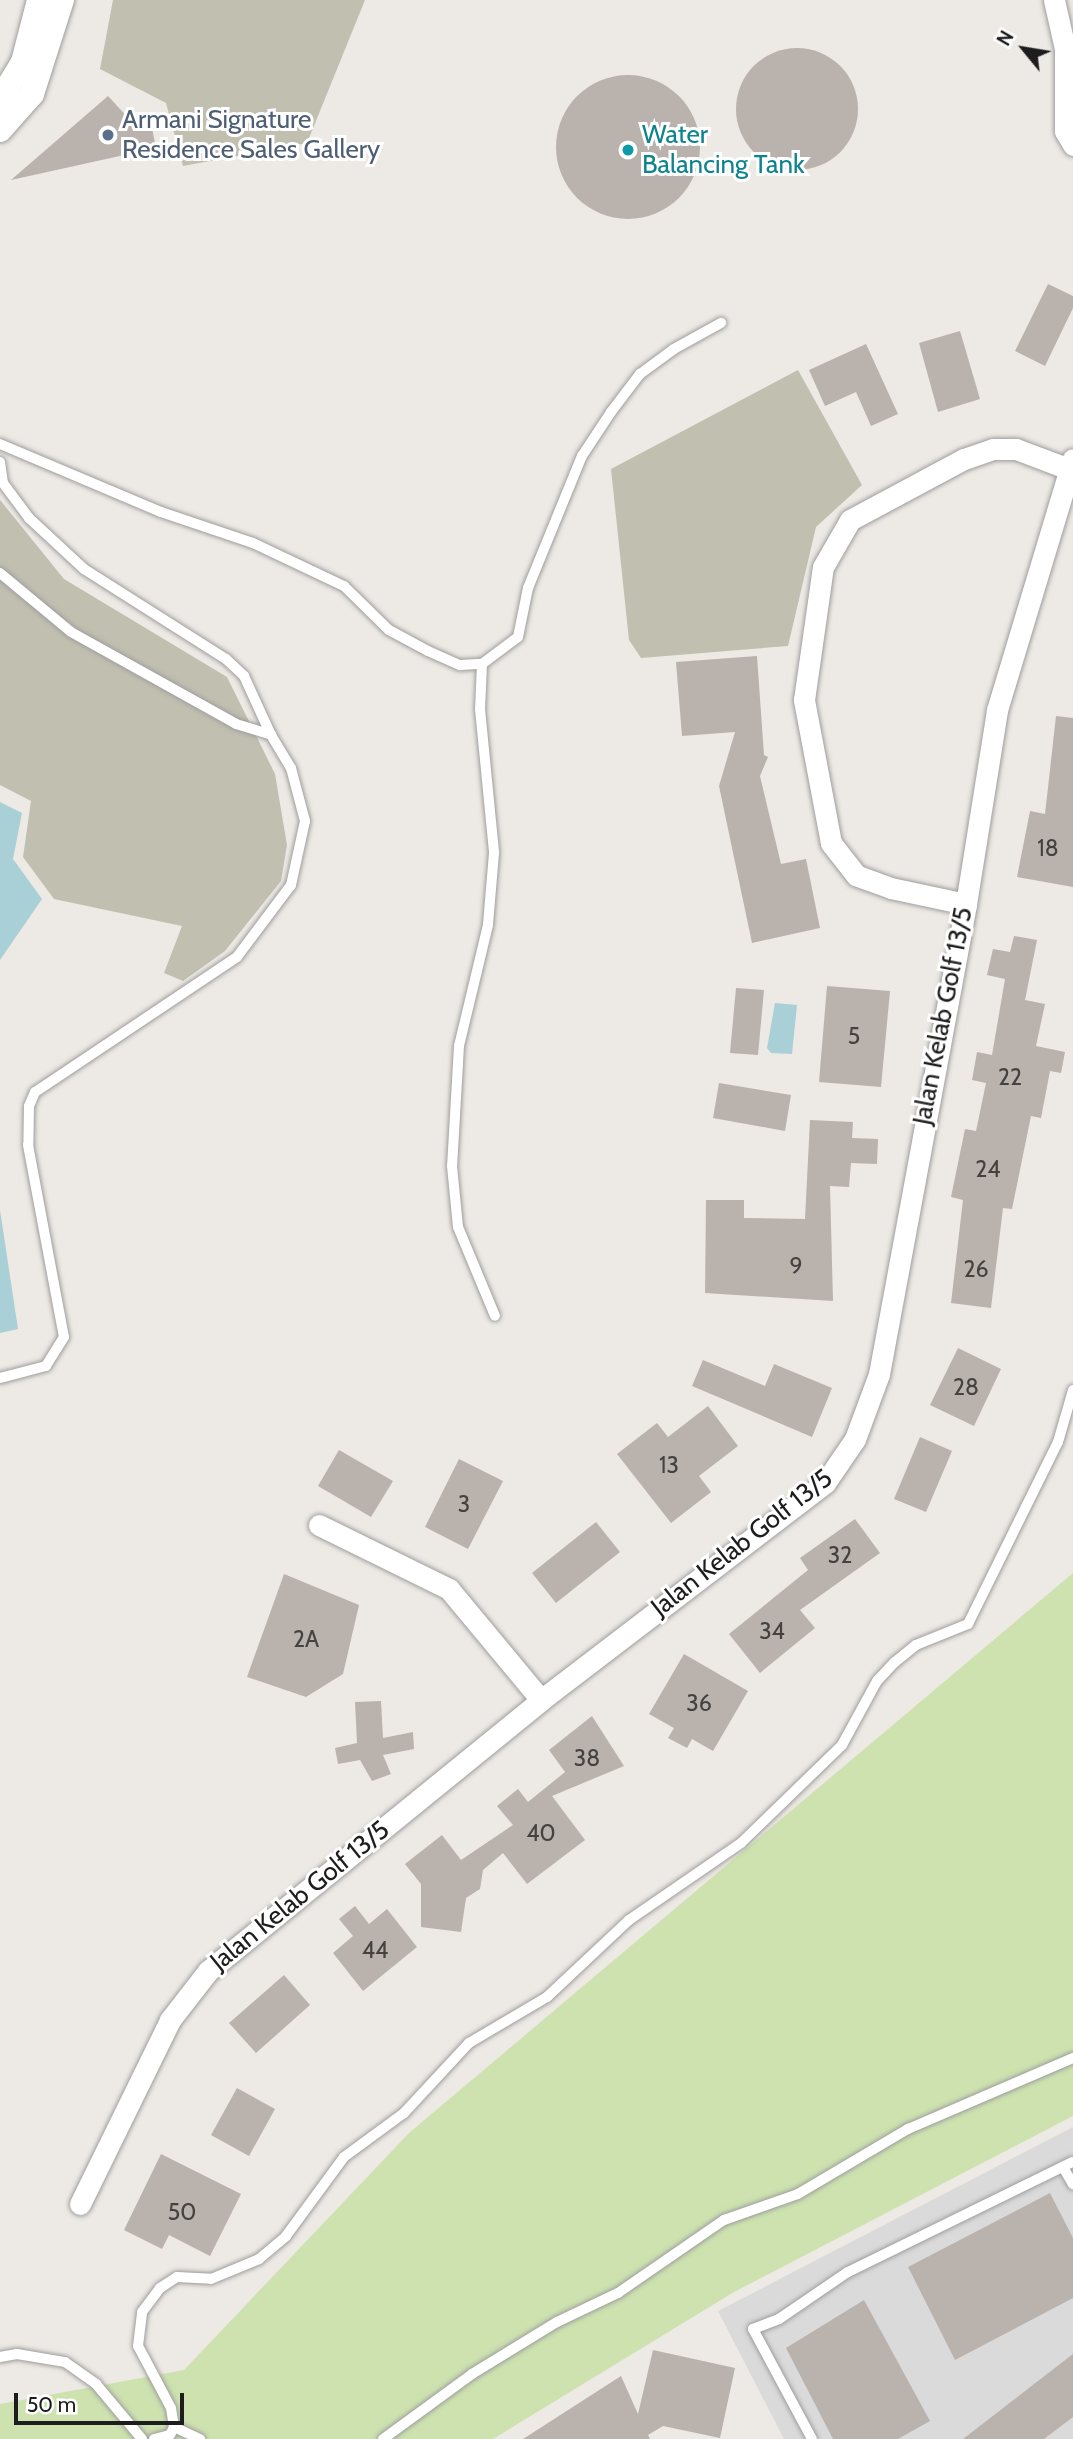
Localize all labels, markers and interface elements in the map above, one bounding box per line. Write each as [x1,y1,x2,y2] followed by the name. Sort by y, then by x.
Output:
[989,14,1059,84] north arrow
[992,27,1019,50] text: N
[122,104,380,166] place label: Armani Signature Residence Sales Gallery
[642,119,805,180] place label: Water Balancing Tank
[100,127,116,143] marker: Armani Signature Residence Sales Gallery
[620,142,636,158] marker: Water Balancing Tank
[1037,834,1059,862] house number: 18
[907,904,979,1128] street label: Jalan Kelab Golf 13/5
[848,1022,860,1050] house number: 5
[998,1063,1022,1091] house number: 22
[975,1155,1001,1183] house number: 24
[789,1252,803,1280] house number: 9
[963,1255,989,1283] house number: 26
[953,1373,979,1401] house number: 28
[659,1451,679,1479] house number: 13
[645,1463,839,1623] street label: Jalan Kelab Golf 13/5
[458,1490,470,1518] house number: 3
[828,1541,852,1569] house number: 32
[759,1617,785,1645] house number: 34
[293,1625,319,1653] house number: 2A
[686,1689,712,1717] house number: 36
[574,1744,600,1772] house number: 38
[204,1814,396,1978] street label: Jalan Kelab Golf 13/5
[526,1819,556,1847] house number: 40
[362,1936,388,1964] house number: 44
[168,2198,196,2226] house number: 50
[18,2380,187,2424] scale bar
[27,2392,76,2417] text: 50 m

